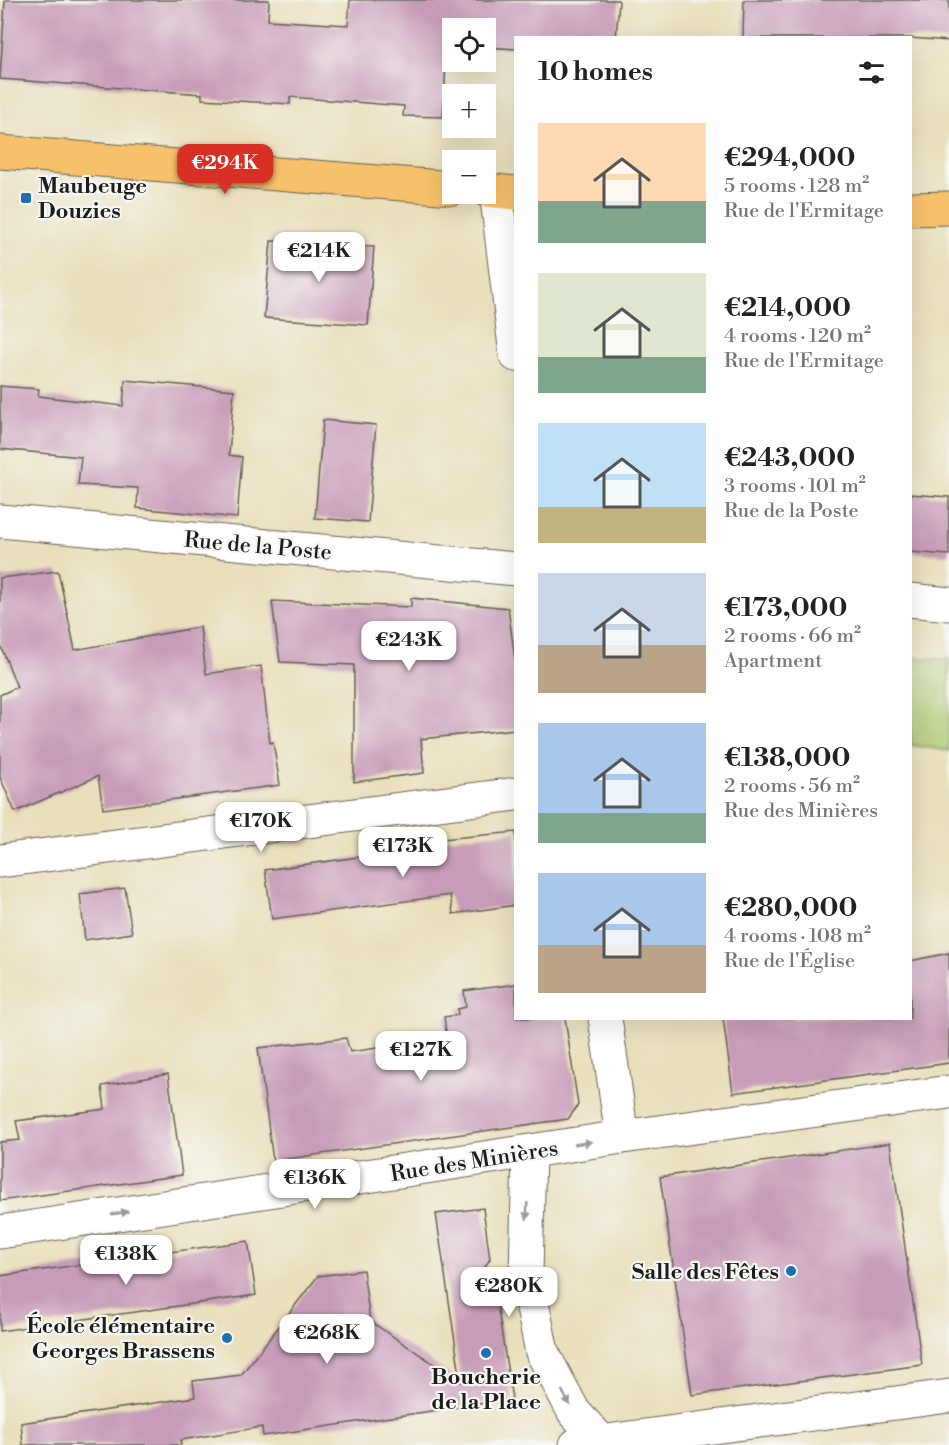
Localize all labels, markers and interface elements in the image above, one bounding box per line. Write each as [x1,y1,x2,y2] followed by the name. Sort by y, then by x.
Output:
[442,18,496,204] map controls
[442,18,496,72] button: locate
[538,56,653,88] text: 10 homes
[855,56,888,89] icon: filters
[442,84,496,138] button: +
[724,142,855,174] text: €294,000
[183,144,267,195] pin: €294K
[586,147,658,219] icon: home
[442,150,496,204] button: −
[191,151,259,176] text: €294K
[38,173,147,225] place label: Maubeuge Douzies
[724,174,869,199] text: 5 rooms · 128 m²
[19,191,33,205] marker: Maubeuge Douzies
[724,199,884,224] text: Rue de l'Ermitage
[277,232,361,283] pin: €214K
[287,239,351,264] text: €214K
[724,292,851,324] text: €214,000
[586,297,658,369] icon: home
[724,324,871,349] text: 4 rooms · 120 m²
[724,349,884,374] text: Rue de l'Ermitage
[724,442,855,474] text: €243,000
[586,447,658,519] icon: home
[724,474,866,499] text: 3 rooms · 101 m²
[724,499,859,524] text: Rue de la Poste
[183,527,333,566] street label: Rue de la Poste
[724,592,847,624] text: €173,000
[586,597,658,669] icon: home
[367,621,451,672] pin: €243K
[724,624,861,649] text: 2 rooms · 66 m²
[375,628,443,653] text: €243K
[724,649,822,674] text: Apartment
[724,742,850,774] text: €138,000
[586,747,658,819] icon: home
[724,774,860,799] text: 2 rooms · 56 m²
[724,799,878,824] text: Rue des Minières
[219,802,303,853] pin: €170K
[229,809,293,834] text: €170K
[361,827,445,878] pin: €173K
[372,834,434,859] text: €173K
[724,892,857,924] text: €280,000
[586,897,658,969] icon: home
[724,924,871,949] text: 4 rooms · 108 m²
[724,949,855,974] text: Rue de l'Église
[379,1031,463,1082] pin: €127K
[389,1038,453,1063] text: €127K
[388,1135,560,1188] street label: Rue des Minières
[574,1139,593,1148] one-way arrow
[273,1159,357,1210] pin: €136K
[283,1166,347,1191] text: €136K
[523,1201,532,1220] one-way arrow
[111,1209,130,1218] one-way arrow
[84,1235,168,1286] pin: €138K
[94,1242,158,1267] text: €138K
[632,1259,779,1286] place label: Salle des Fêtes
[784,1264,798,1278] marker: Salle des Fêtes
[467,1267,551,1318] pin: €280K
[474,1274,544,1299] text: €280K
[26,1311,215,1365] place label: École élémentaire Georges Brassens
[285,1314,369,1365] pin: €268K
[293,1321,361,1346] text: €268K
[220,1331,234,1345] marker: École élémentaire Georges Brassens
[479,1346,493,1360] marker: Boucherie de la Place
[431,1364,541,1416] place label: Boucherie de la Place
[561,1390,571,1407] one-way arrow

